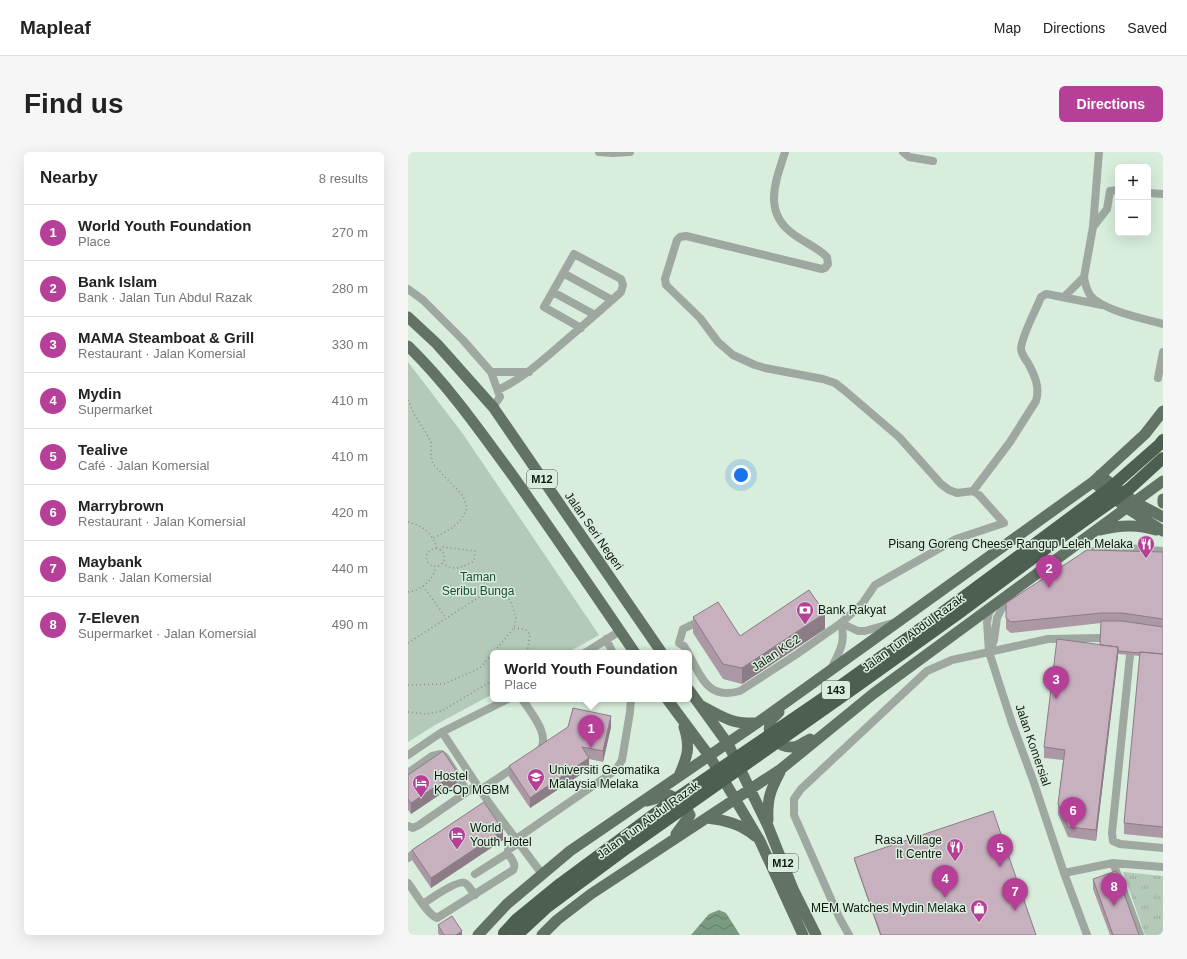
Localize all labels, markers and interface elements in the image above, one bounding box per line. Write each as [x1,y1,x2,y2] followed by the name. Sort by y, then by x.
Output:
[20,17,91,38] text: Mapleaf
[994,20,1021,36] text: Map
[1043,20,1105,36] text: Directions
[1127,20,1167,36] text: Saved
[1059,86,1163,122] button: Directions
[24,88,124,119] text: Find us
[1115,164,1151,236] map controls
[1115,164,1151,200] button: +
[40,168,98,187] text: Nearby
[319,171,368,186] text: 8 results
[1115,200,1151,236] button: −
[78,217,251,234] text: World Youth Foundation
[49,225,57,240] text: 1
[332,225,368,240] text: 270 m
[78,234,111,249] text: Place
[78,273,157,290] text: Bank Islam
[49,281,57,296] text: 2
[332,281,368,296] text: 280 m
[78,290,252,305] text: Bank · Jalan Tun Abdul Razak
[78,329,254,346] text: MAMA Steamboat & Grill
[49,337,57,352] text: 3
[332,337,368,352] text: 330 m
[78,346,246,361] text: Restaurant · Jalan Komersial
[78,385,121,402] text: Mydin
[49,393,57,408] text: 4
[332,393,368,408] text: 410 m
[78,402,152,417] text: Supermarket
[78,441,128,458] text: Tealive
[49,449,57,464] text: 5
[332,449,368,464] text: 410 m
[78,458,210,473] text: Café · Jalan Komersial
[731,465,751,485] your location
[527,470,557,488] road number: M12
[562,489,626,573] street label: Jalan Seri Negeri
[78,497,164,514] text: Marrybrown
[49,505,57,520] text: 6
[332,505,368,520] text: 420 m
[78,514,246,529] text: Restaurant · Jalan Komersial
[1136,534,1156,559] restaurant icon: Pisang Goreng Cheese Rangup Leleh Melaka
[888,537,1133,551] place label: Pisang Goreng Cheese Rangup Leleh Melaka
[78,553,142,570] text: Maybank
[1036,555,1062,588] pin: 2
[49,561,57,576] text: 7
[332,561,368,576] text: 440 m
[78,570,212,585] text: Bank · Jalan Komersial
[442,570,515,598] park label: Taman Seribu Bunga
[859,591,968,675] street label: Jalan Tun Abdul Razak
[795,600,815,625] bank icon: Bank Rakyat
[818,603,887,617] place label: Bank Rakyat
[78,609,140,626] text: 7-Eleven
[49,617,57,632] text: 8
[332,617,368,632] text: 490 m
[78,626,256,641] text: Supermarket · Jalan Komersial
[749,632,803,674] street label: Jalan KC2
[490,650,692,702] popup
[504,660,678,677] text: World Youth Foundation
[1043,666,1069,699] pin: 3
[504,677,537,692] text: Place
[822,681,850,699] road number: 143
[1012,702,1054,788] street label: Jalan Komersial
[578,715,604,748] pin: 1
[549,763,660,791] place label: Universiti Geomatika Malaysia Melaka
[526,767,546,792] school or university icon: Universiti Geomatika Malaysia Melaka
[434,769,509,797] place label: Hostel Ko-Op MGBM
[411,773,431,798] hotel icon: Hostel Ko-Op MGBM
[594,778,703,862] street label: Jalan Tun Abdul Razak
[1060,797,1086,830] pin: 6
[470,821,532,849] place label: World Youth Hotel
[447,825,467,850] hotel icon: World Youth Hotel
[875,833,942,861] place label: Rasa Village It Centre
[987,834,1013,867] pin: 5
[945,837,965,862] restaurant icon: Rasa Village It Centre
[768,854,798,872] road number: M12
[932,865,958,898] pin: 4
[1101,873,1127,906] pin: 8
[1002,878,1028,911] pin: 7
[969,898,989,923] shop icon: MEM Watches Mydin Melaka
[811,901,966,915] place label: MEM Watches Mydin Melaka

